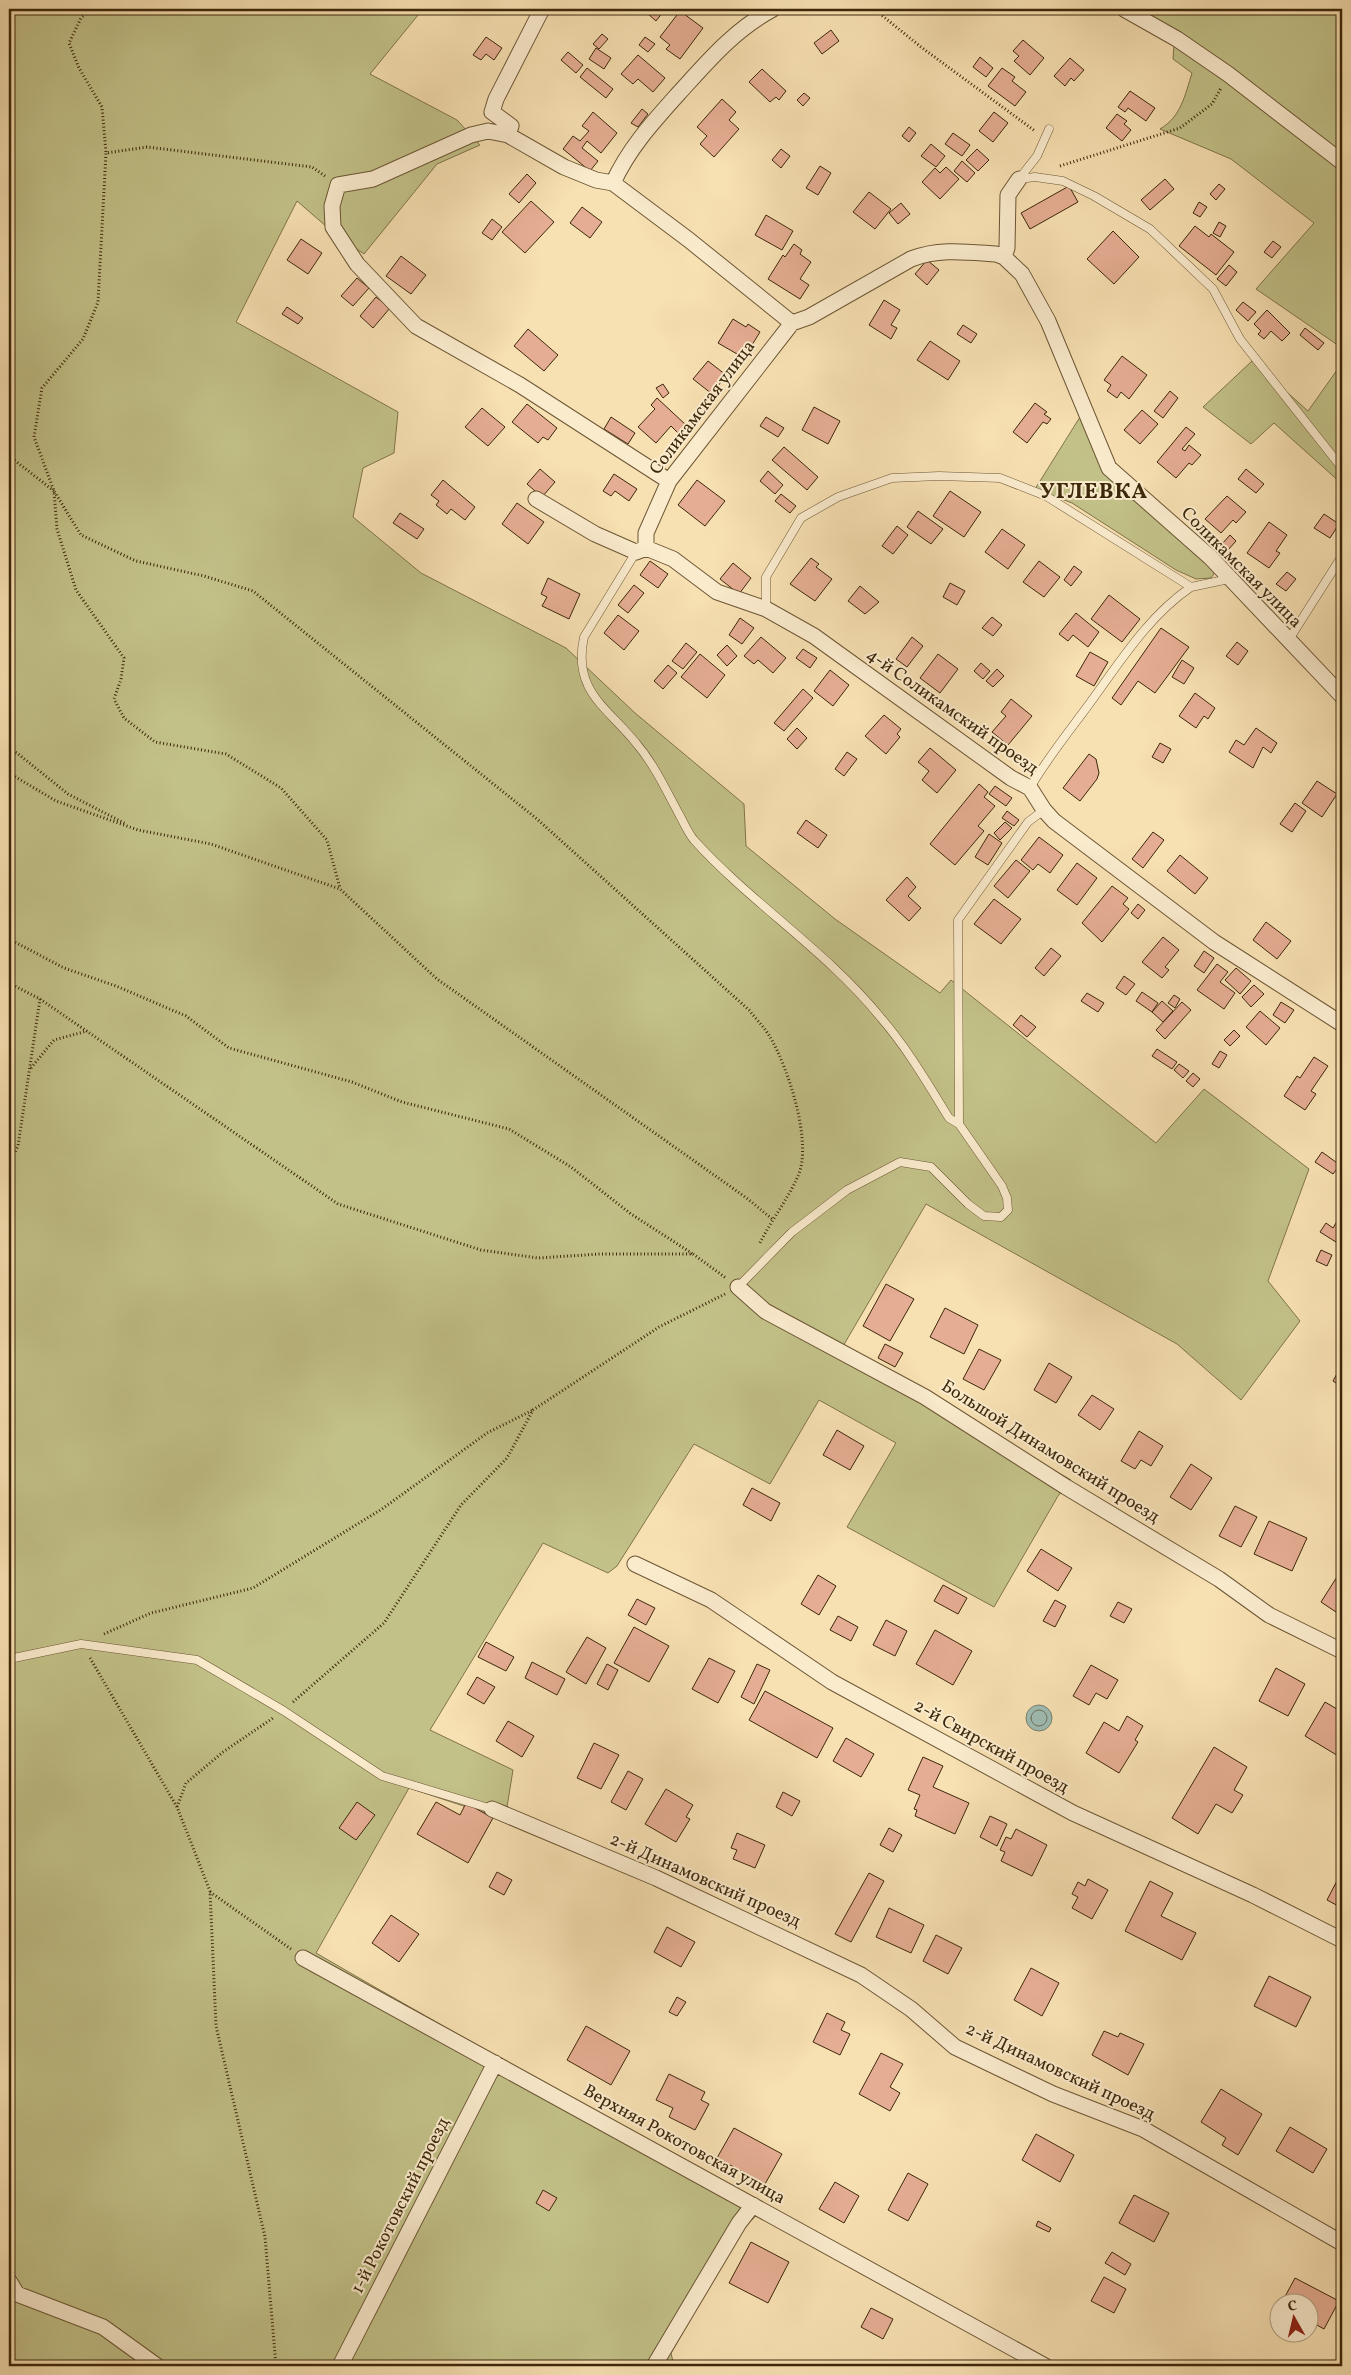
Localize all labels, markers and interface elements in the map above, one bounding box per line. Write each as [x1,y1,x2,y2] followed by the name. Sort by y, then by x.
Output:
[644,336,762,480] street label: Соликамская улица
[1040,477,1148,508] district label: УГЛЕВКА
[1175,502,1307,634] street label: Соликамская улица
[861,643,1043,781] street label: 4-й Соликамский проезд
[936,1374,1164,1530] street label: Большой Динамовский проезд
[909,1694,1073,1800] street label: 2-й Свирский проезд
[605,1828,805,1934] street label: 2-й Динамовский проезд
[961,2017,1159,2127] street label: 2-й Динамовский проезд
[578,2079,790,2211] street label: Верхняя Рокотовская улица
[346,2114,456,2298] street label: 1-й Рокотовский проезд
[1268,2292,1318,2342] north arrow
[1287,2297,1298,2317] text: С

